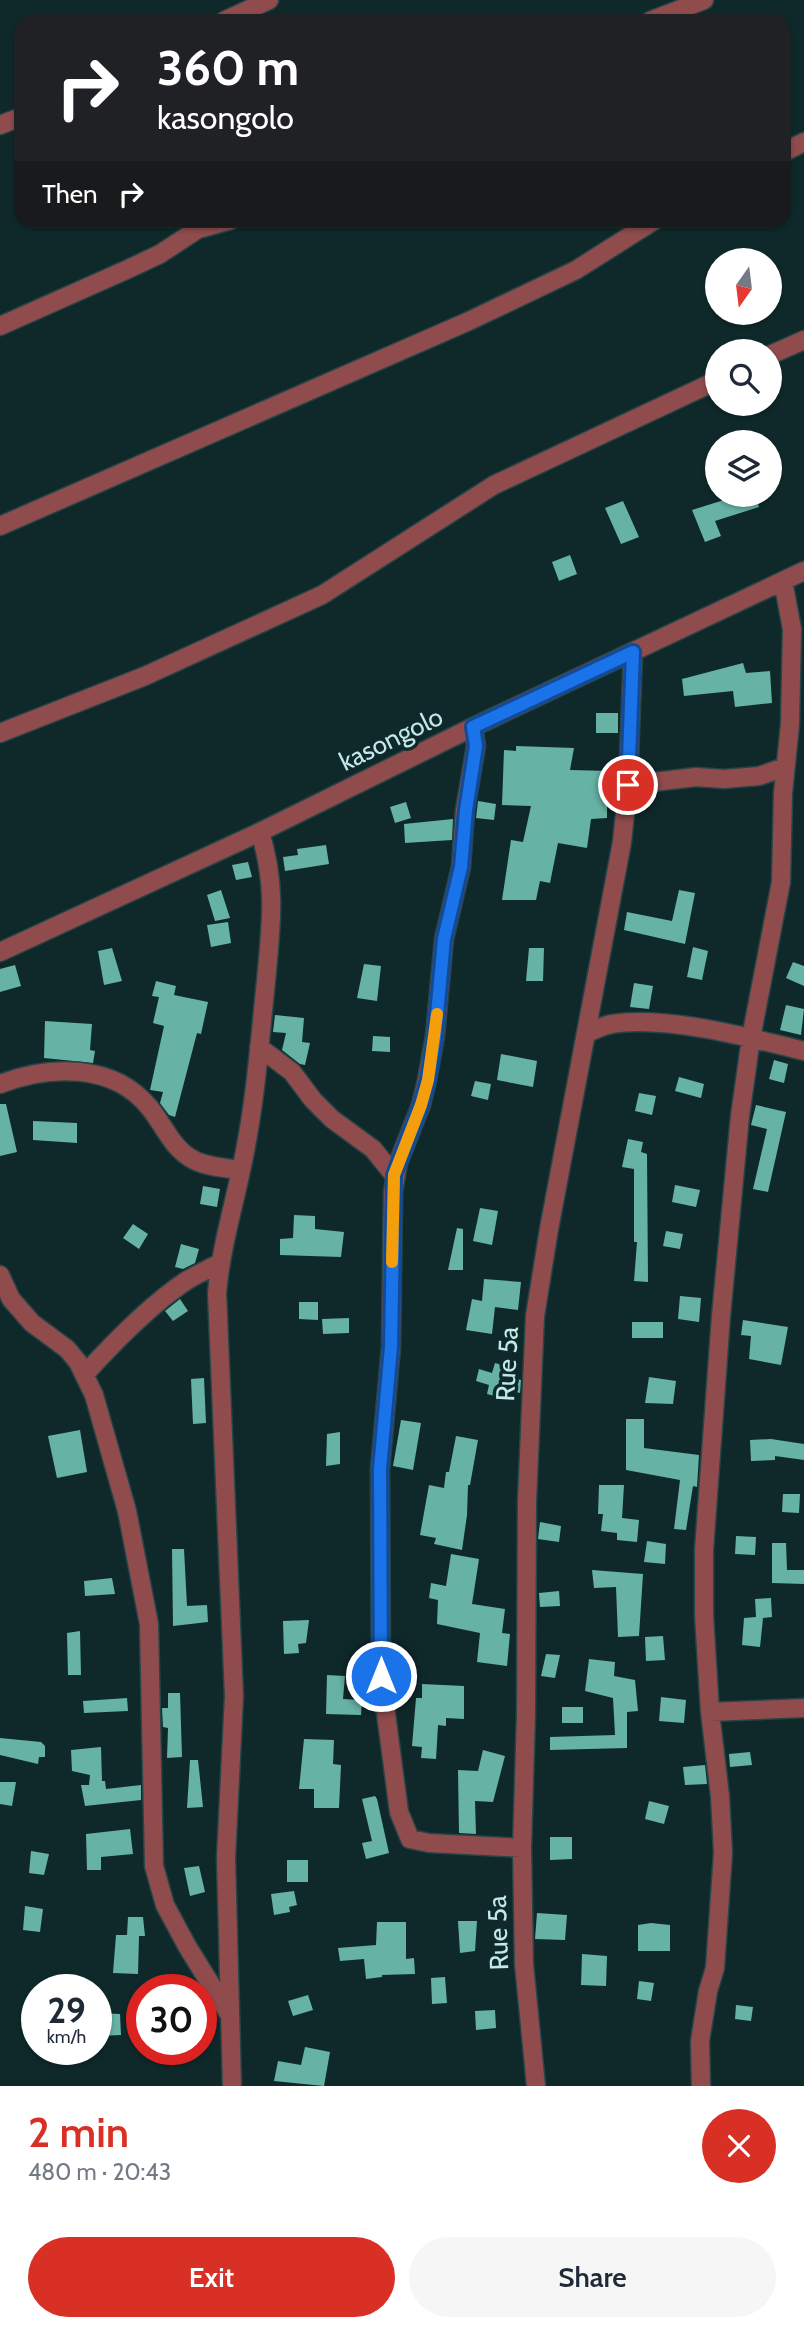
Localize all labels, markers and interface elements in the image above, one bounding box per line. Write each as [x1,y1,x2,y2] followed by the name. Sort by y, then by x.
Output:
[157,38,299,97] text: 360 m
[42,42,133,133] icon: right
[157,98,294,137] text: kasongolo
[112,175,150,213] icon: right
[42,178,98,210] text: Then
[705,248,782,326] north arrow
[705,248,782,507] map controls
[705,339,782,416] button: search
[705,430,782,507] button: layers
[334,700,448,778] street label: kasongolo
[598,755,658,815] pin
[609,766,647,804] icon: arrive
[489,1325,525,1402] street label: Rue 5a
[344,1639,418,1713] position arrow
[481,1895,515,1971] street label: Rue 5a
[126,1974,217,2065] speed limit sign: 30
[47,1989,86,2032] text: 29
[47,2026,86,2048] text: km/h
[28,2106,129,2158] text: 2 min
[702,2109,776,2183] button: close
[28,2158,171,2186] text: 480 m · 20:43
[28,2237,395,2317] button: Exit
[409,2237,776,2317] button: Share

